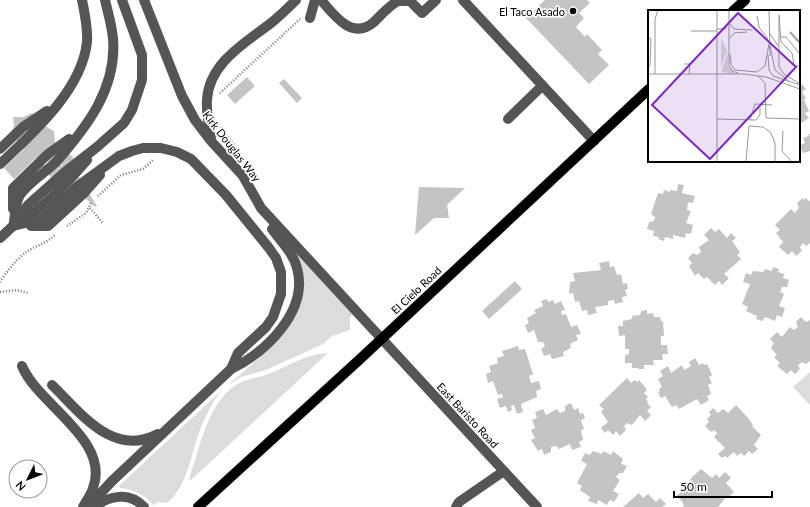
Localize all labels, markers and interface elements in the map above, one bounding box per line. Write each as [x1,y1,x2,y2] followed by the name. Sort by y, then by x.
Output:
[499,5,565,18] place label: El Taco Asado
[568,6,578,16] marker: El Taco Asado
[648,10,800,162] inset map
[200,108,264,184] street label: Kirk Douglas Way
[388,264,444,316] street label: El Cielo Road
[434,380,502,450] street label: East Baristo Road
[8,459,48,499] north arrow
[674,473,772,499] scale bar
[13,479,28,494] text: N
[680,479,707,494] text: 50 m

